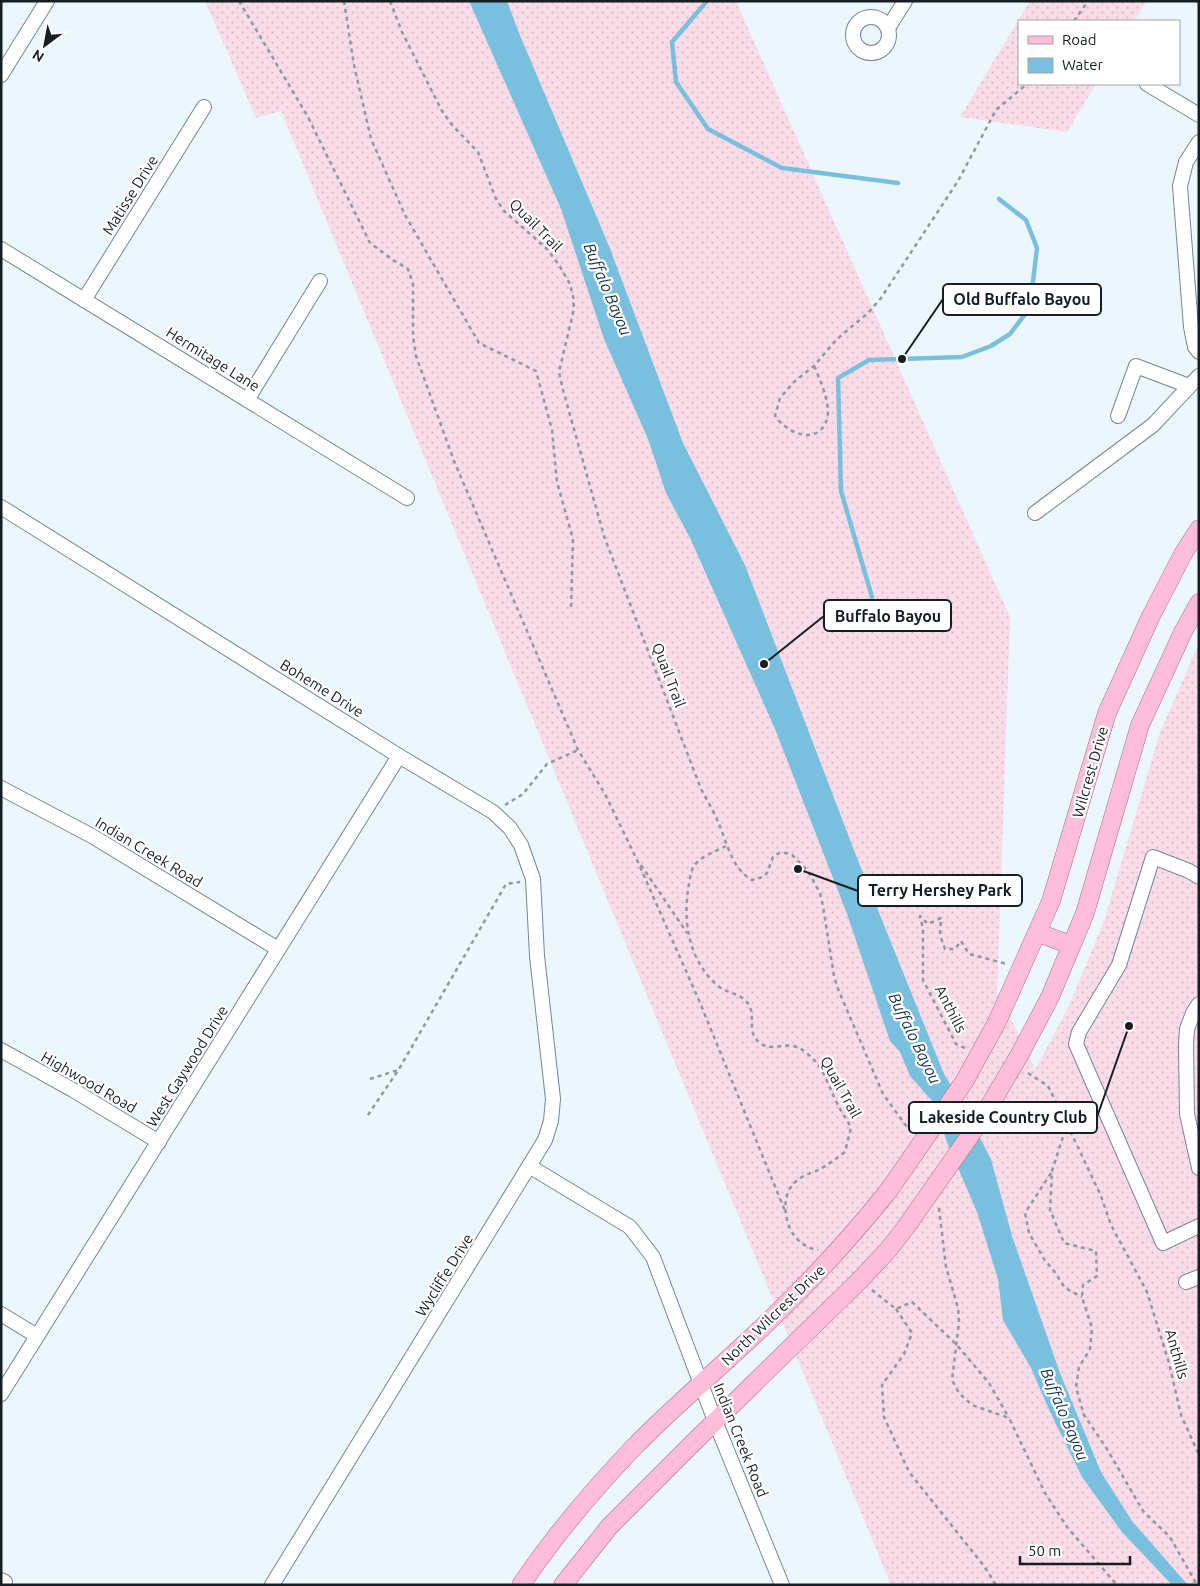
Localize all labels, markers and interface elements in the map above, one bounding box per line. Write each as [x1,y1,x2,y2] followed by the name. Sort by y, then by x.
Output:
[20,20,70,70] north arrow
[1018,20,1180,85] legend
[1062,31,1097,48] text: Road
[29,46,47,66] text: N
[1062,56,1103,73] text: Water
[99,152,161,238] street label: Matisse Drive
[506,195,566,255] street label: Quail Trail
[580,240,636,339] water label: Buffalo Bayou
[943,284,1101,315] callout: Old Buffalo Bayou
[953,290,1091,308] text: Old Buffalo Bayou
[163,323,263,395] street label: Hermitage Lane
[824,600,951,631] callout: Buffalo Bayou
[835,607,941,625] text: Buffalo Bayou
[649,640,689,710] street label: Quail Trail
[277,656,367,720] street label: Boheme Drive
[1069,724,1111,820] street label: Wilcrest Drive
[93,813,205,891] street label: Indian Creek Road
[858,875,1022,906] callout: Terry Hershey Park
[868,881,1012,899] text: Terry Hershey Park
[932,983,970,1035] street label: Anthills
[884,990,945,1087] water label: Buffalo Bayou
[143,1002,231,1130] street label: West Gaywood Drive
[38,1048,140,1116] street label: Highwood Road
[817,1053,865,1121] street label: Quail Trail
[909,1102,1097,1133] callout: Lakeside Country Club
[919,1108,1087,1126] text: Lakeside Country Club
[412,1231,476,1319] street label: Wycliffe Drive
[718,1261,828,1369] street label: North Wilcrest Drive
[1162,1327,1192,1381] street label: Anthills
[1037,1365,1093,1464] water label: Buffalo Bayou
[710,1380,772,1500] street label: Indian Creek Road
[1020,1534,1130,1566] scale bar
[1028,1542,1061,1559] text: 50 m

